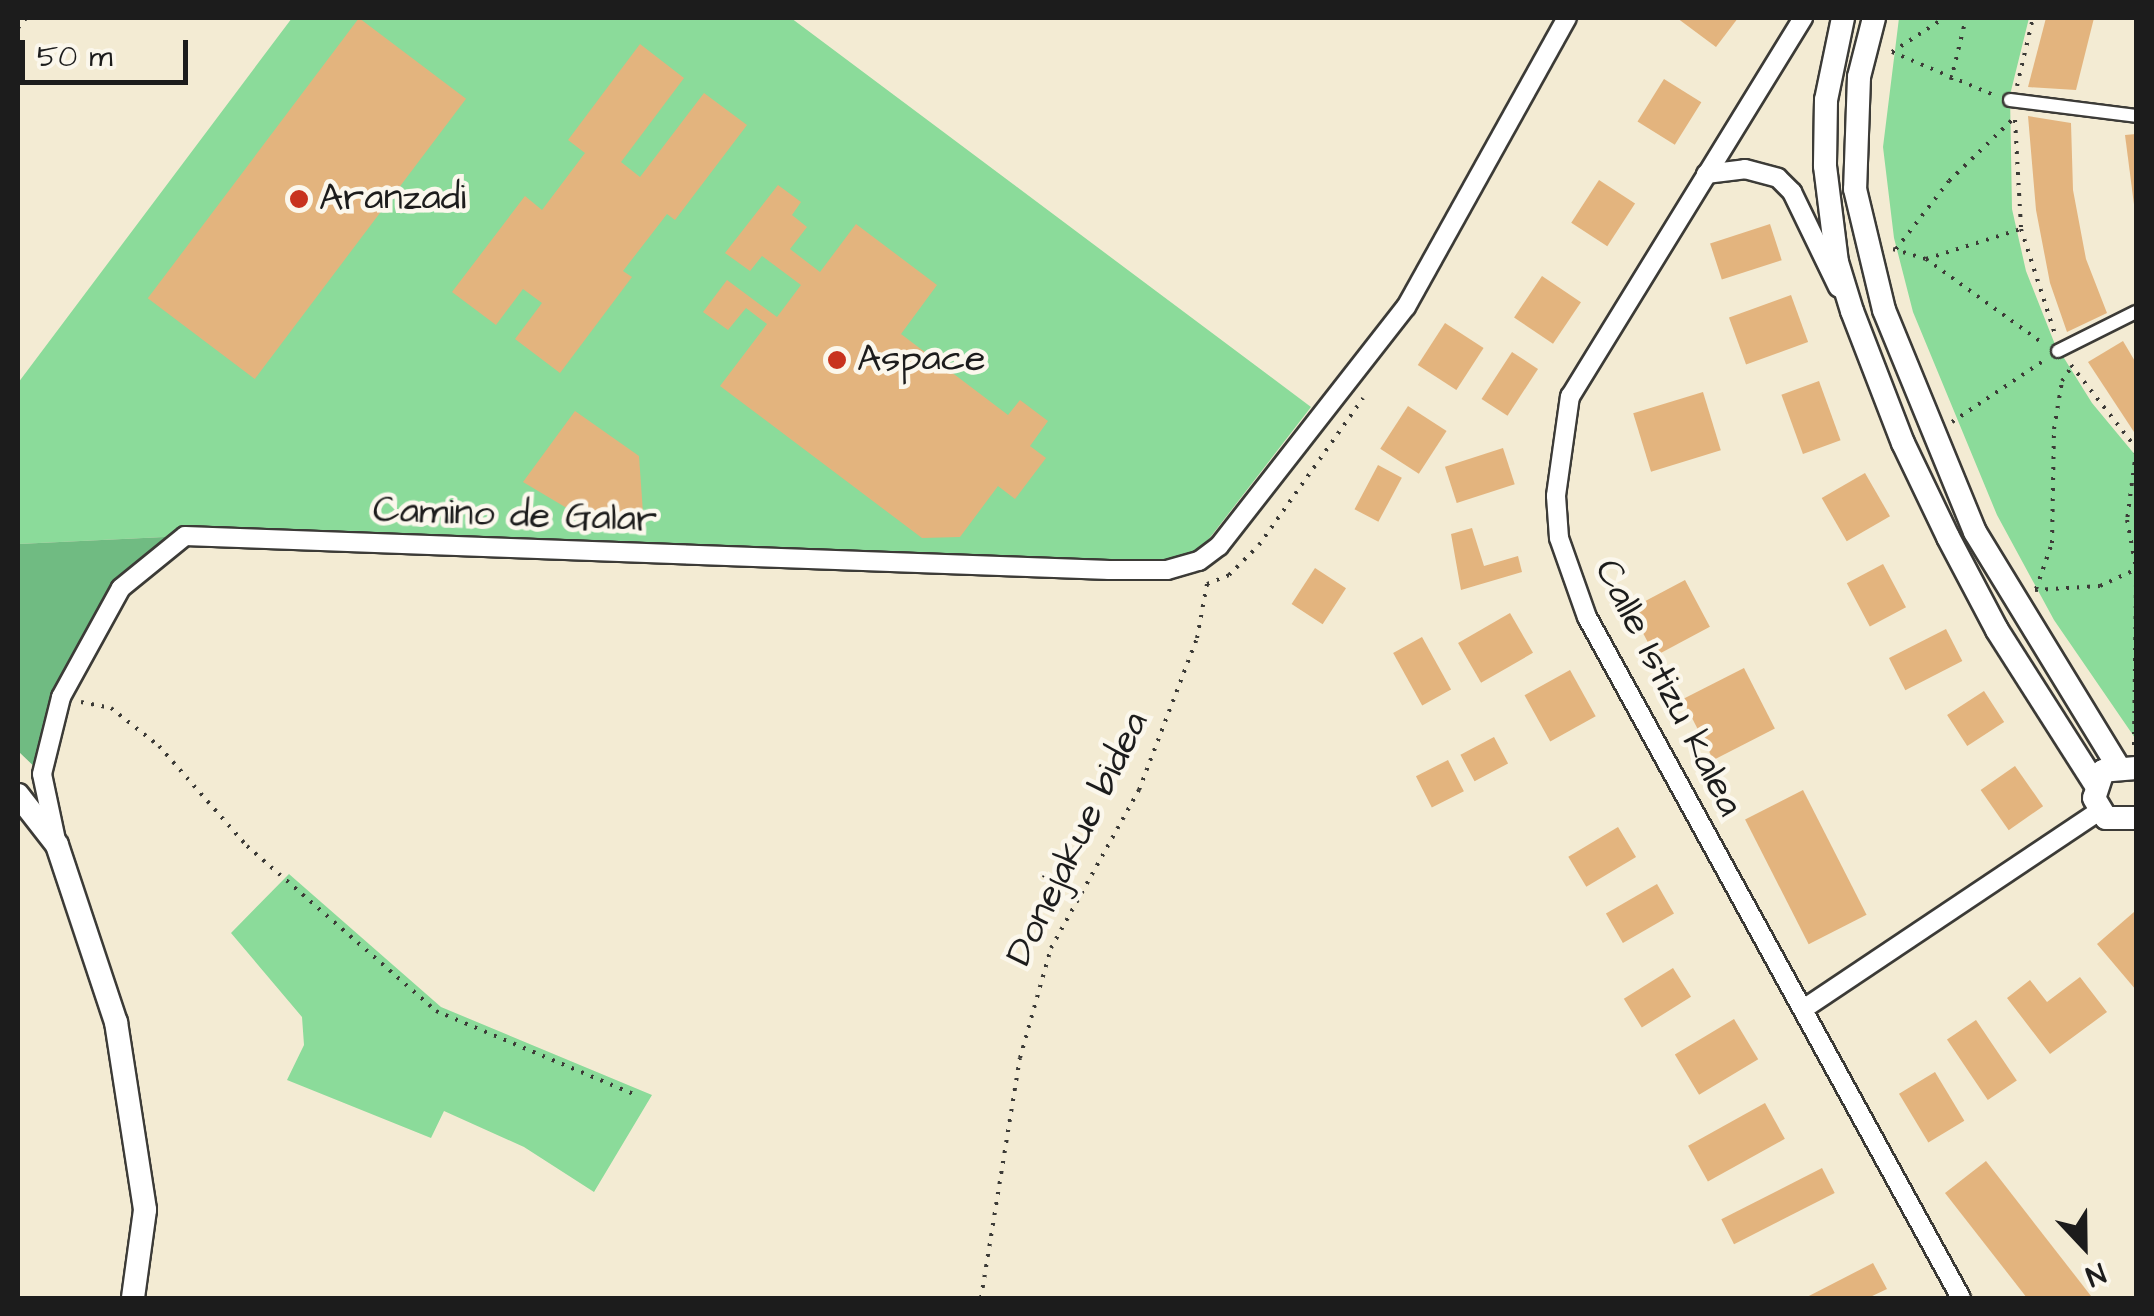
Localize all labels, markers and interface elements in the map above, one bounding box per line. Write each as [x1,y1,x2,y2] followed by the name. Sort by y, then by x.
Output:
[25,20,192,82] scale bar
[37,36,113,78] text: 50 m
[319,176,466,222] place label: Aranzadi
[288,188,310,210] marker: Aranzadi
[857,337,986,383] place label: Aspace
[826,349,848,371] marker: Aspace
[372,488,658,544] street label: Camino de Galar
[1584,552,1752,824] street label: Calle Istizu kalea
[997,705,1159,973] street label: Donejakue bidea
[2034,1196,2134,1296] north arrow
[2080,1253,2111,1296] text: N

